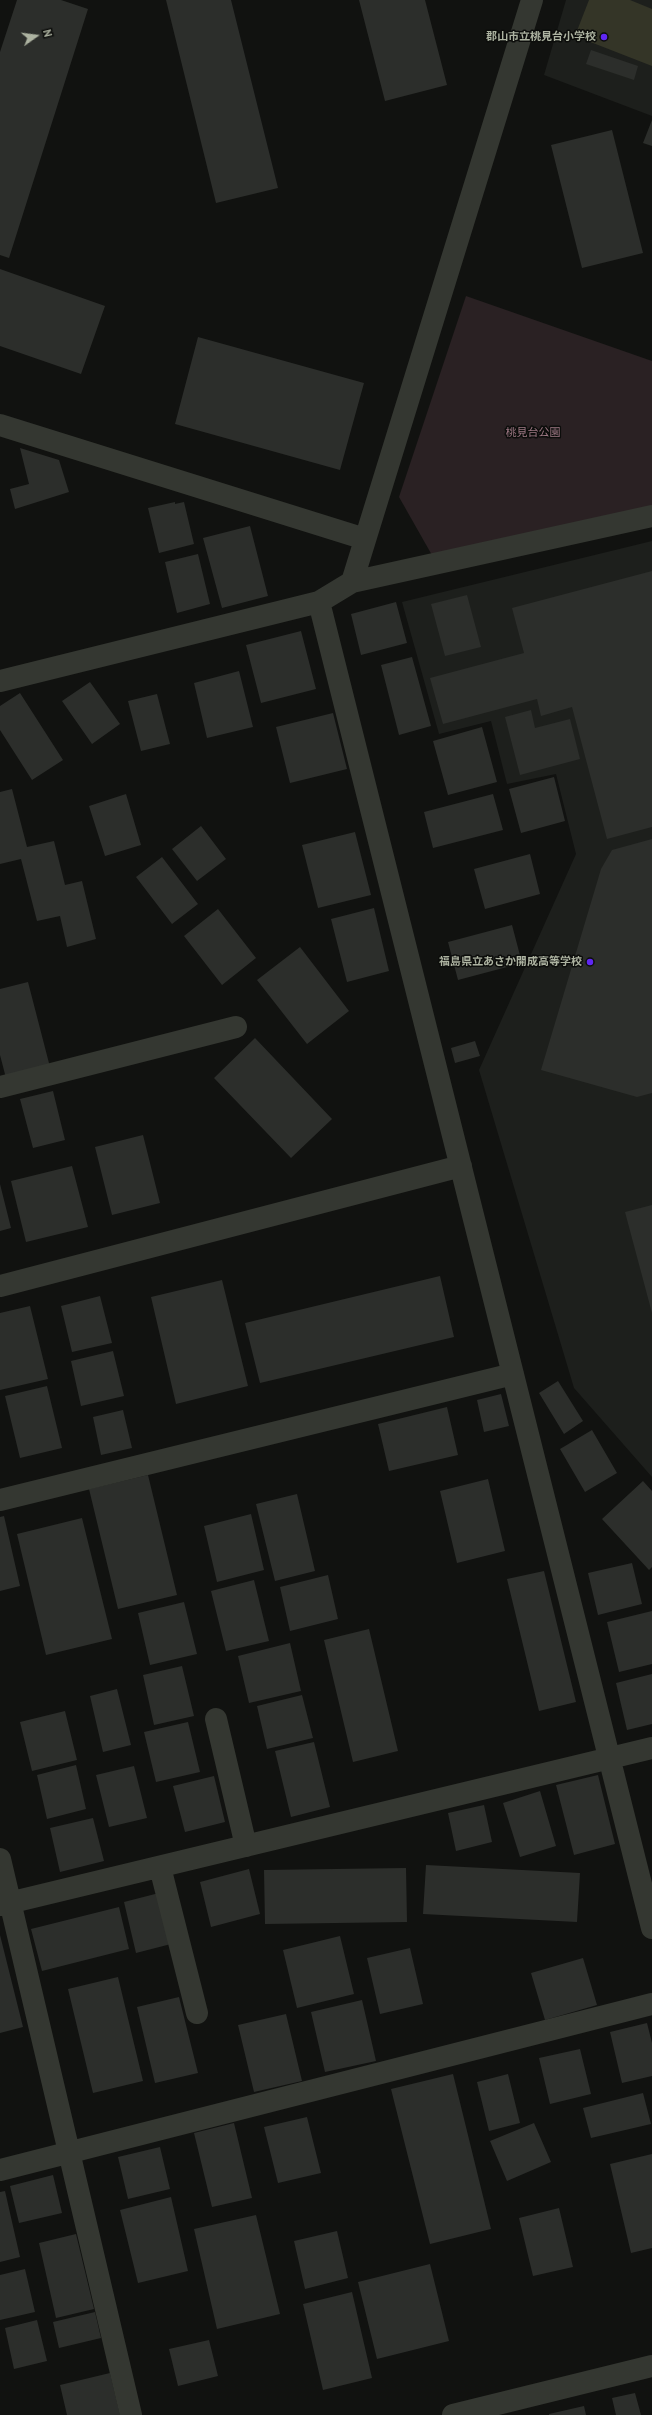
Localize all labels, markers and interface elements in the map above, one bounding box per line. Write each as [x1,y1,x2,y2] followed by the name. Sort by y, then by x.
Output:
[16,16,56,56] north arrow
[40,28,55,38] text: N
[486,30,596,44] place label: 郡山市立桃見台小学校
[599,32,609,42] marker: 郡山市立桃見台小学校
[506,426,560,440] park label: 桃見台公園
[439,955,582,969] place label: 福島県立あさか開成高等学校
[585,957,595,967] marker: 福島県立あさか開成高等学校

